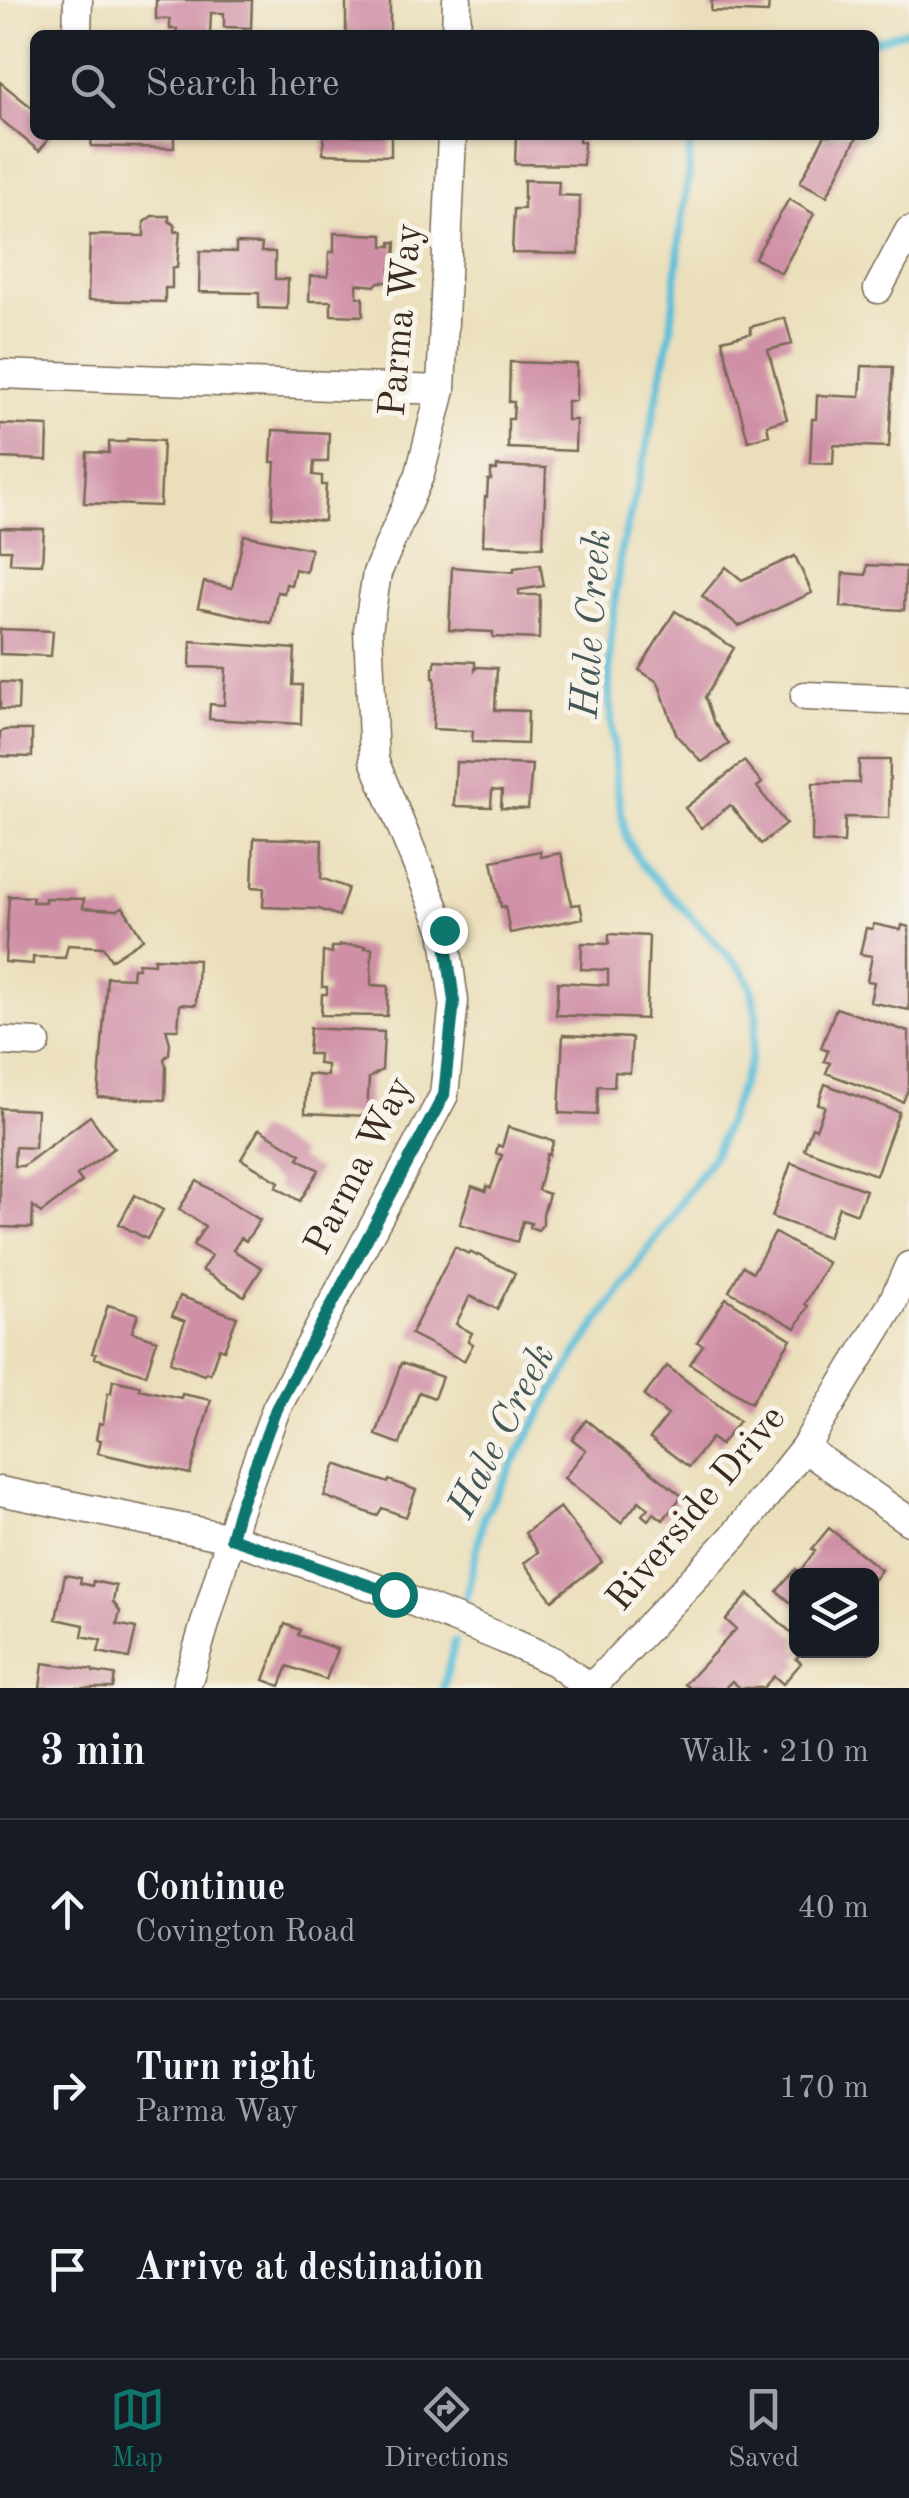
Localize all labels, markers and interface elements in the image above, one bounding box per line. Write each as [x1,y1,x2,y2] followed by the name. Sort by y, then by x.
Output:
[30,30,879,140] search box
[65,58,120,113] icon: search
[145,66,340,104] text: Search here
[375,222,429,418] street label: Parma Way
[566,528,620,721] water label: Hale Creek
[422,908,468,954] route end
[299,1071,421,1261] street label: Parma Way
[442,1339,564,1526] water label: Hale Creek
[601,1399,793,1619] street label: Riverside Drive
[789,1568,879,1658] map controls
[789,1568,879,1658] button: layers
[372,1572,418,1618] route start
[40,1732,146,1774] text: 3 min
[679,1737,869,1769] text: Walk · 210 m
[135,1870,285,1908] text: Continue
[40,1882,95,1937] icon: ahead
[798,1893,869,1925] text: 40 m
[135,1917,356,1949] text: Covington Road
[135,2050,315,2088] text: Turn right
[40,2062,95,2117] icon: right
[779,2073,869,2105] text: 170 m
[135,2097,298,2129] text: Parma Way
[40,2242,95,2297] icon: arrive
[135,2250,484,2288] text: Arrive at destination
[110,2382,165,2477] tab: Map
[384,2382,509,2477] tab: Directions
[728,2382,799,2477] tab: Saved

